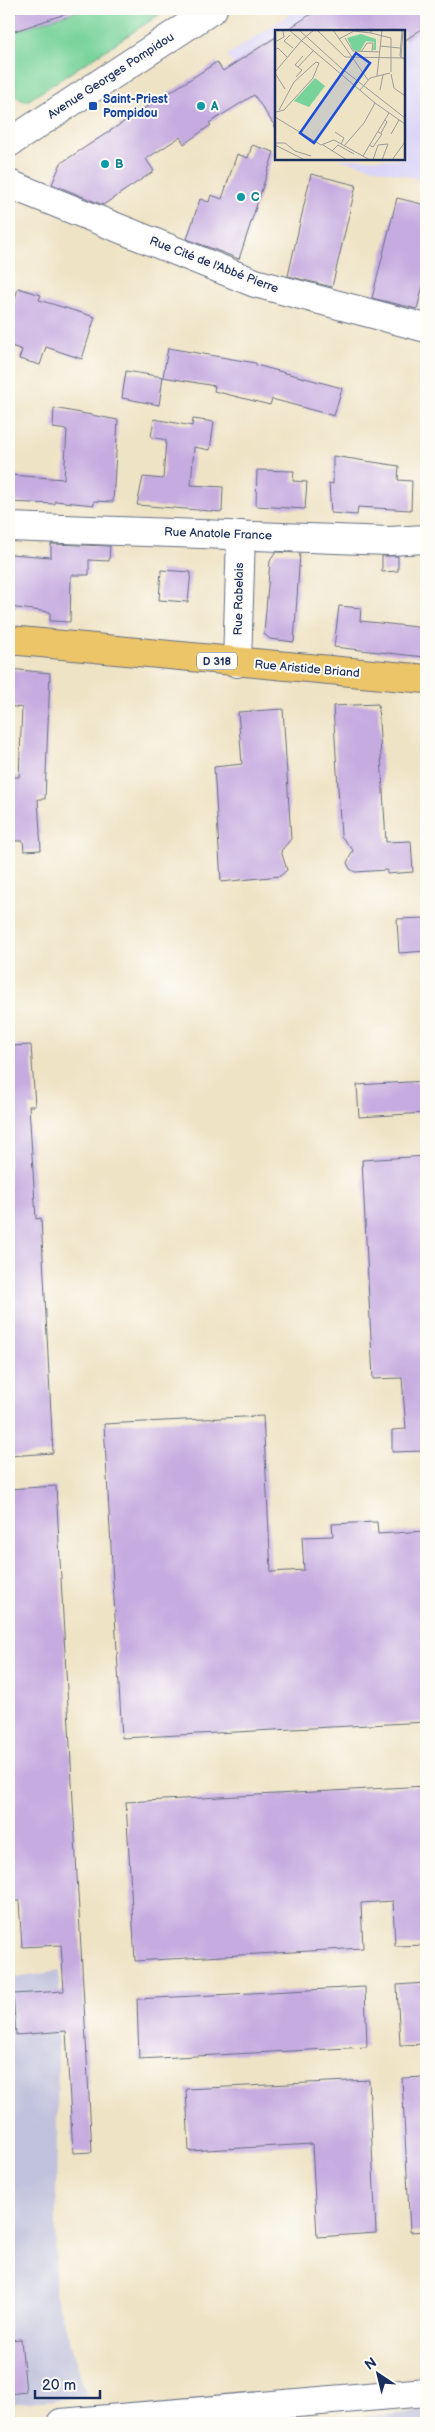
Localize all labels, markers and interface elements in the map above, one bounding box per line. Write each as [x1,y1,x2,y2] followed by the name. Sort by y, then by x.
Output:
[45,30,177,122] street label: Avenue Georges Pompidou
[275,30,405,160] inset map
[103,92,168,121] place label: Saint-Priest Pompidou
[210,99,219,114] place label: A
[87,100,99,112] marker: Saint-Priest Pompidou
[195,100,207,112] marker: A
[115,157,124,172] place label: B
[99,158,111,170] marker: B
[251,190,260,205] place label: C
[235,191,247,203] marker: C
[147,233,281,297] street label: Rue Cité de l'Abbé Pierre
[164,525,272,543] street label: Rue Anatole France
[231,562,247,636] street label: Rue Rabelais
[197,652,237,669] road number: D 318
[254,657,360,681] street label: Rue Aristide Briand
[352,2350,402,2400] north arrow
[362,2354,380,2374] text: N
[35,2367,100,2399] scale bar
[42,2376,76,2395] text: 20 m

